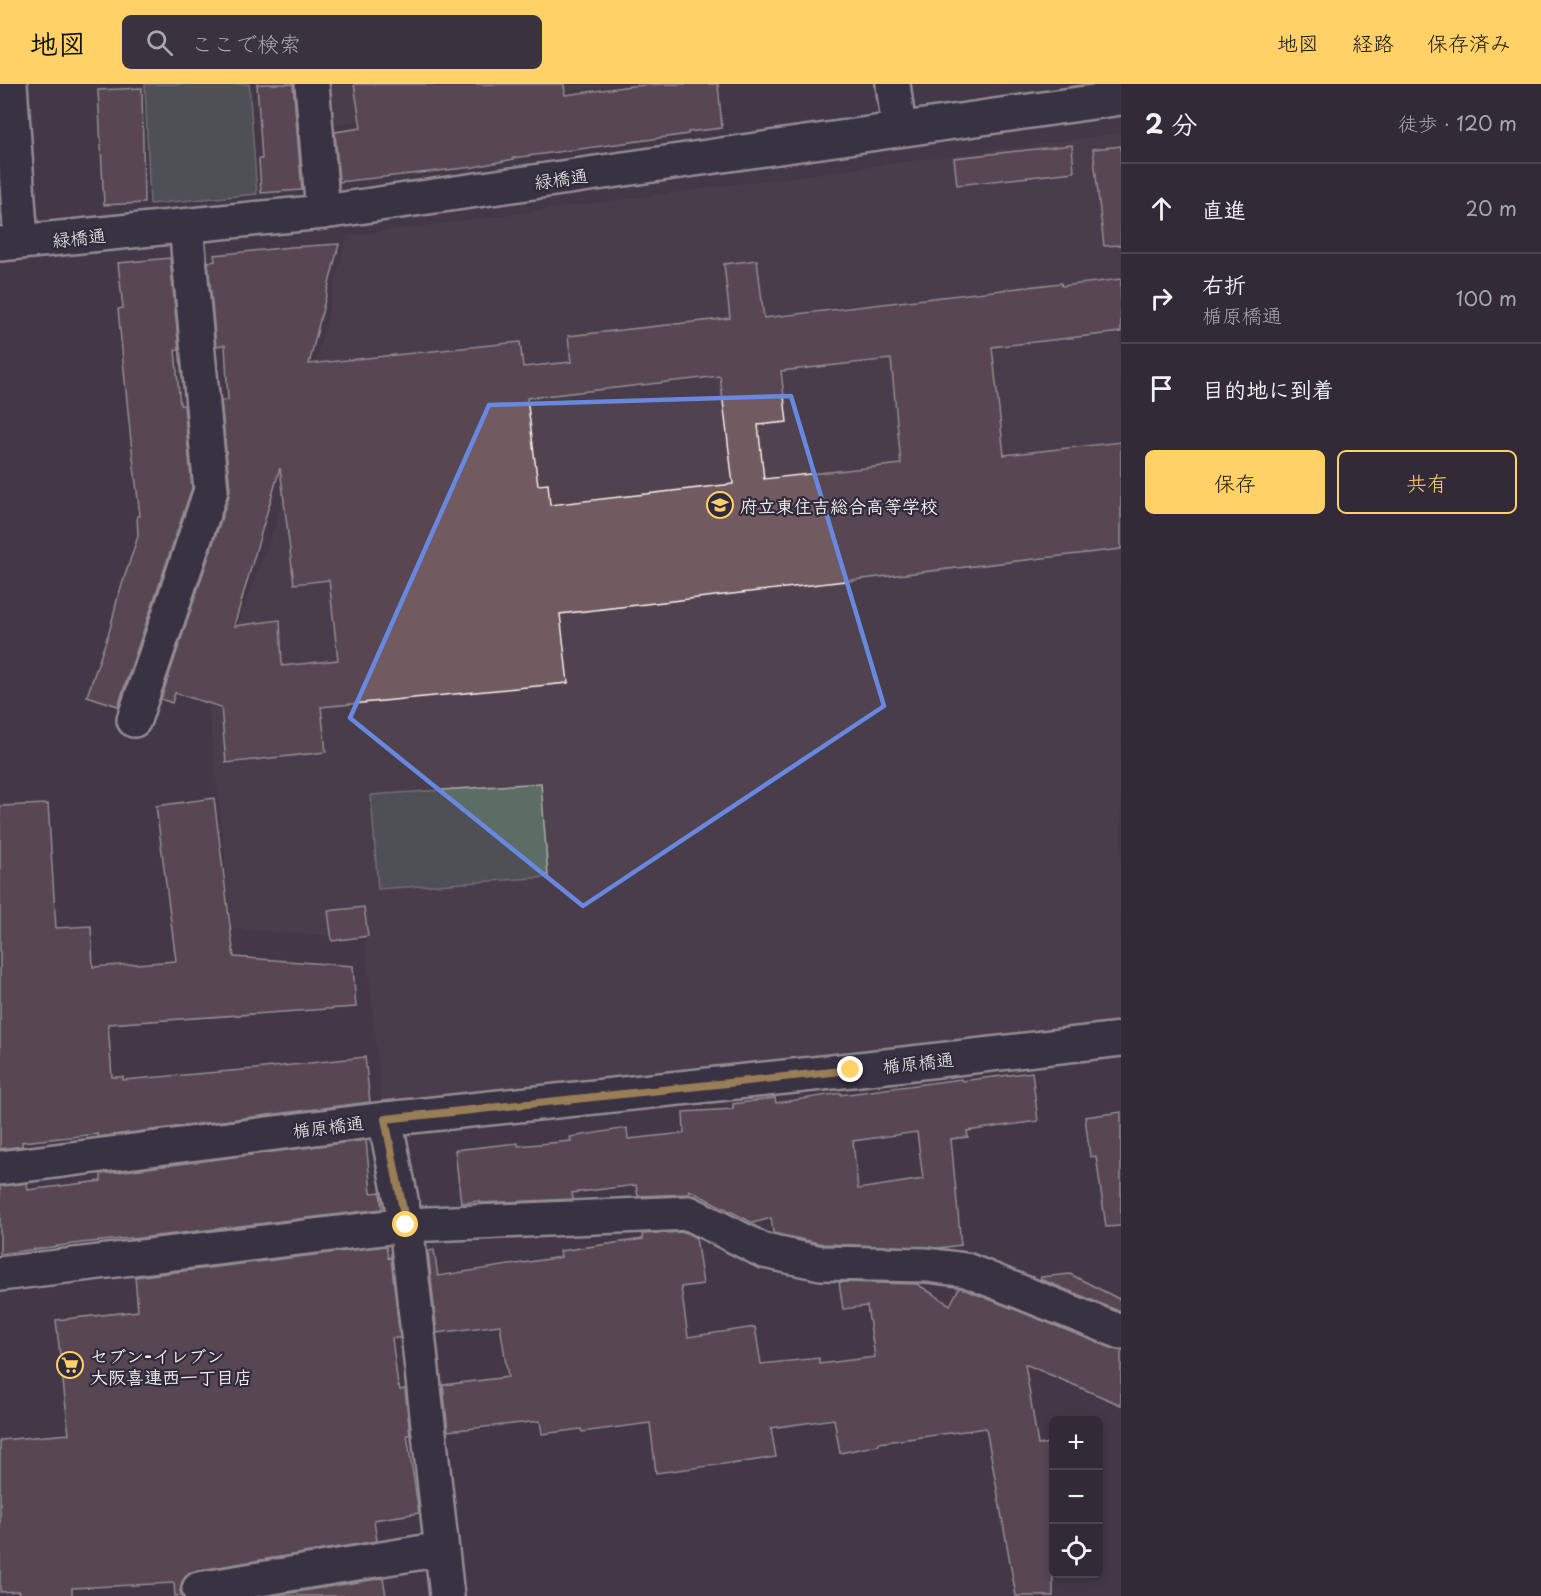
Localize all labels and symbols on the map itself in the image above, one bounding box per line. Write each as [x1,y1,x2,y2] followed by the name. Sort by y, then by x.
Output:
[532,161,590,195] street label: 緑橋通
[51,221,107,253] street label: 緑橋通
[705,490,735,520] school or university icon: 府立東住吉総合高等学校
[740,492,938,519] place label: 府立東住吉総合高等学校
[881,1045,955,1079] street label: 楯原橋通
[837,1056,863,1082] route end
[291,1108,365,1144] street label: 楯原橋通
[392,1211,418,1237] route start
[90,1342,252,1390] place label: セブン-イレブン 大阪喜連西一丁目店
[55,1350,85,1380] supermarket icon: セブン-イレブン 大阪喜連西一丁目店

